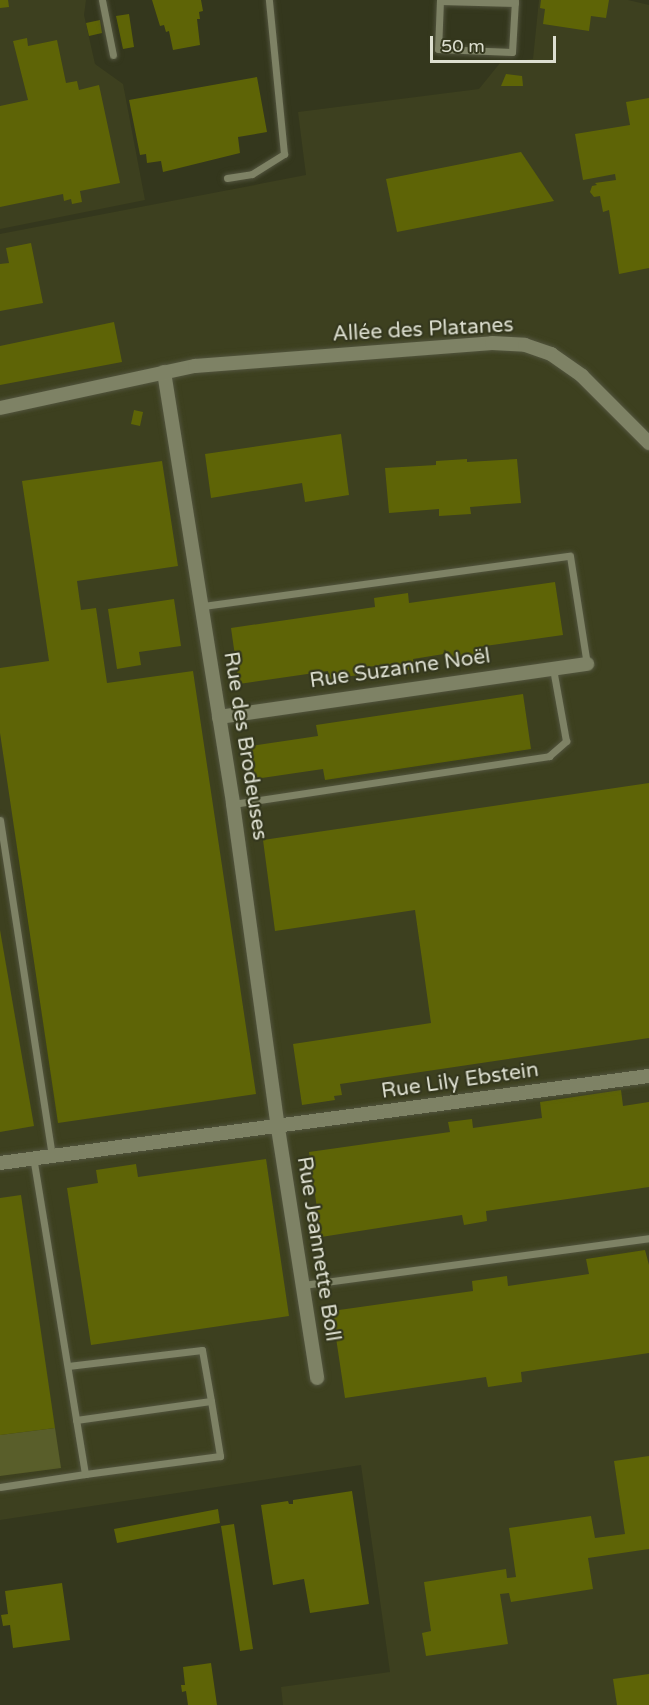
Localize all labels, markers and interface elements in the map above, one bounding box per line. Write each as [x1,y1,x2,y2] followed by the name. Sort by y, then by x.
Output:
[433,24,559,62] scale bar
[441,35,485,57] text: 50 m
[332,313,514,347] street label: Allée des Platanes
[308,644,492,694] street label: Rue Suzanne Noël
[218,650,272,842] street label: Rue des Brodeuses
[380,1057,540,1105] street label: Rue Lily Ebstein
[291,1155,345,1343] street label: Rue Jeannette Boll

